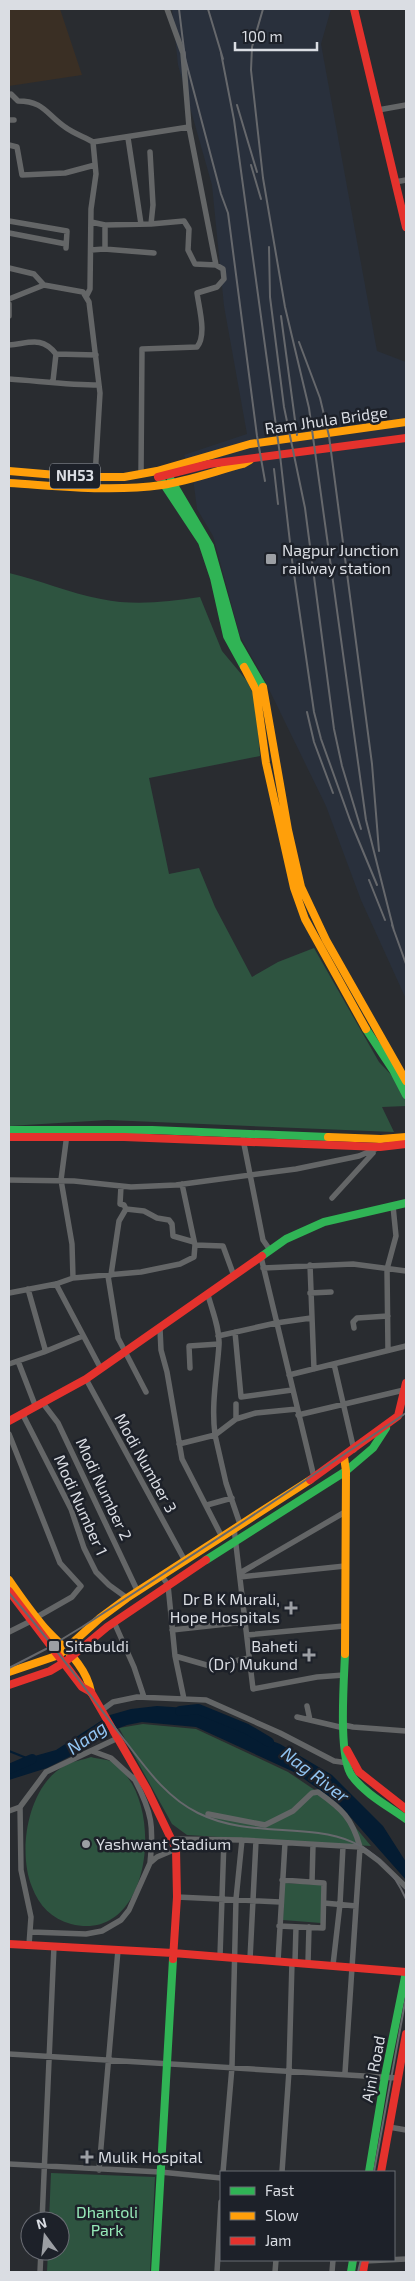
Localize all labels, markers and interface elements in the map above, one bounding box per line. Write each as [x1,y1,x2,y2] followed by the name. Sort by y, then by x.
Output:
[235,20,318,52] scale bar
[242,27,283,45] text: 100 m
[263,401,389,438] street label: Ram Jhula Bridge
[50,464,100,488] road number: NH53
[282,540,399,577] place label: Nagpur Junction railway station
[264,552,278,566] marker: Nagpur Junction railway station
[111,1410,182,1516] street label: Modi Number 3
[72,1435,136,1543] street label: Modi Number 2
[51,1452,112,1558] street label: Modi Number 1
[170,1589,280,1626] place label: Dr B K Murali, Hope Hospitals
[284,1601,298,1615] marker: Dr B K Murali, Hope Hospitals
[65,1636,129,1655] place label: Sitabuldi
[208,1636,298,1673] place label: Baheti (Dr) Mukund
[47,1639,61,1653] marker: Sitabuldi
[302,1648,316,1662] marker: Baheti (Dr) Mukund
[62,1716,111,1759] water label: Naag
[277,1742,355,1807] water label: Nag River
[96,1834,231,1853] place label: Yashwant Stadium
[80,1838,92,1850] marker: Yashwant Stadium
[357,2034,389,2104] street label: Ajni Road
[98,2147,202,2166] place label: Mulik Hospital
[80,2150,94,2164] marker: Mulik Hospital
[220,2171,395,2261] legend
[265,2181,295,2199] text: Fast
[76,2202,138,2239] park label: Dhantoli Park
[265,2206,299,2224] text: Slow
[20,2211,70,2261] north arrow
[34,2213,49,2232] text: N
[265,2231,291,2249] text: Jam

